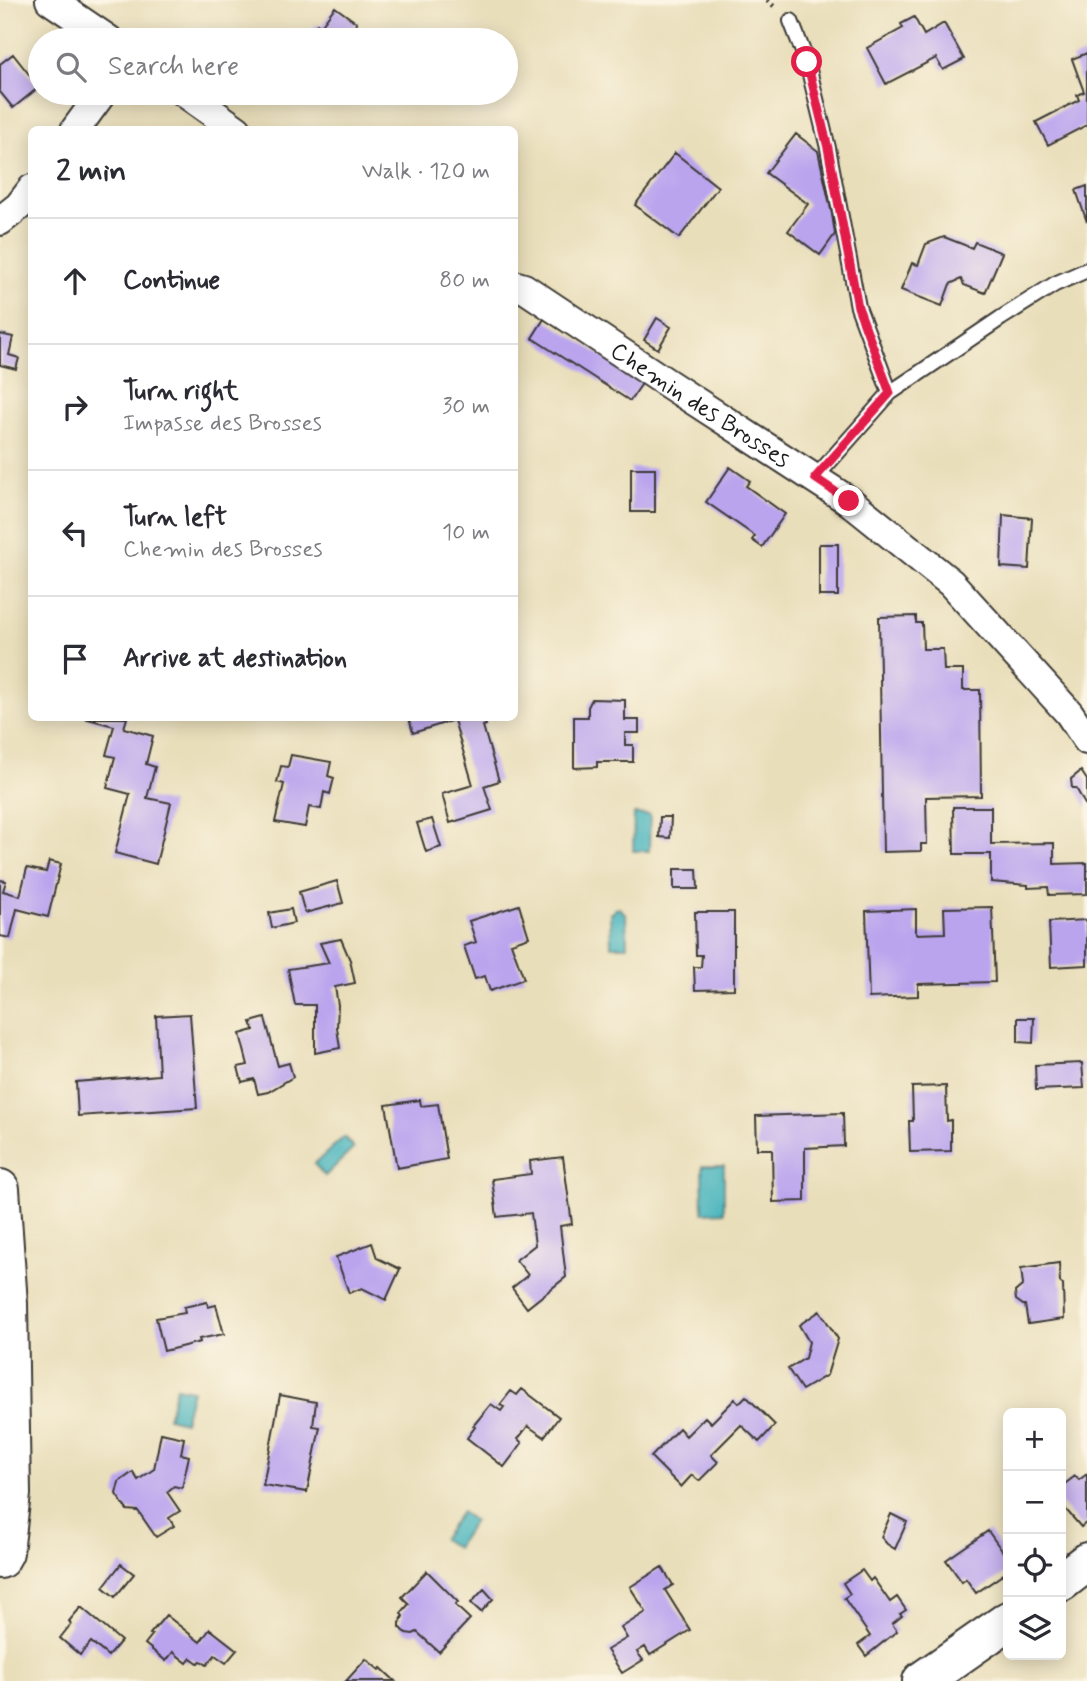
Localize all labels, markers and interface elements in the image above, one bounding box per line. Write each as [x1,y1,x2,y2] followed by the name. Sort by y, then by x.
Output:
[28,28,518,105] search box
[791,46,822,77] route start
[52,48,90,86] icon: search
[108,50,239,84] text: Search here
[56,152,126,191] text: 2 min
[362,157,490,187] text: Walk · 120 m
[56,262,94,300] icon: ahead
[123,264,220,298] text: Continue
[439,266,490,296] text: 80 m
[604,336,796,476] street label: Chemin des Brosses
[123,375,239,409] text: Turn right
[56,388,94,426] icon: right
[442,392,490,422] text: 30 m
[123,409,322,439] text: Impasse des Brosses
[833,485,864,516] route end
[123,501,227,535] text: Turn left
[56,514,94,552] icon: left
[442,518,490,548] text: 10 m
[123,535,323,565] text: Chemin des Brosses
[56,640,94,678] icon: arrive
[123,642,347,676] text: Arrive at destination
[1003,1408,1066,1660] map controls
[1003,1408,1066,1471] button: +
[1003,1471,1066,1534] button: −
[1003,1534,1066,1597] button: locate
[1003,1597,1066,1660] button: layers

